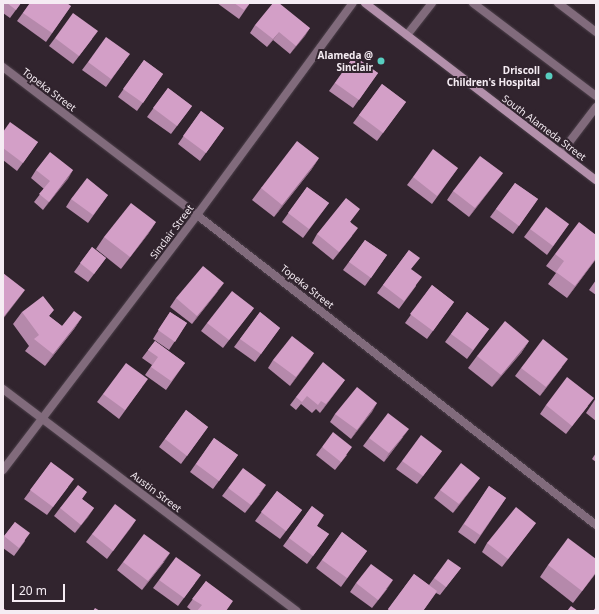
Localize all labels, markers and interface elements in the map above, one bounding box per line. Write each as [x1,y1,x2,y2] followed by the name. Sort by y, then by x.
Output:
[318,49,373,72] place label: Alameda @ Sinclair
[376,56,386,66] marker: Alameda @ Sinclair
[447,64,540,88] place label: Driscoll Children's Hospital
[20,66,78,114] street label: Topeka Street
[543,70,555,82] marker: Driscoll Children's Hospital
[500,93,588,163] street label: South Alameda Street
[148,203,196,261] street label: Sinclair Street
[278,263,336,311] street label: Topeka Street
[128,469,184,515] street label: Austin Street
[14,576,67,602] scale bar
[19,582,47,599] text: 20 m

